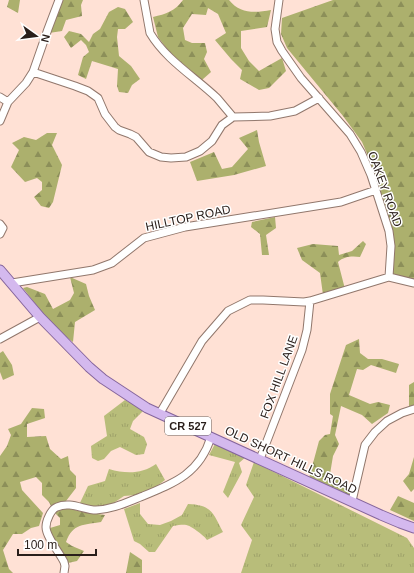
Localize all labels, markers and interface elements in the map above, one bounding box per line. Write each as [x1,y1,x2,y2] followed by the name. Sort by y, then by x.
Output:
[16,16,56,56] north arrow
[39,33,52,44] text: N
[365,149,405,229] street label: OAKEY ROAD
[144,202,232,234] street label: HILLTOP ROAD
[257,333,301,421] street label: FOX HILL LANE
[165,417,211,435] road number: CR 527
[223,423,360,497] street label: OLD SHORT HILLS ROAD
[18,531,96,557] scale bar
[24,538,57,552] text: 100 m

